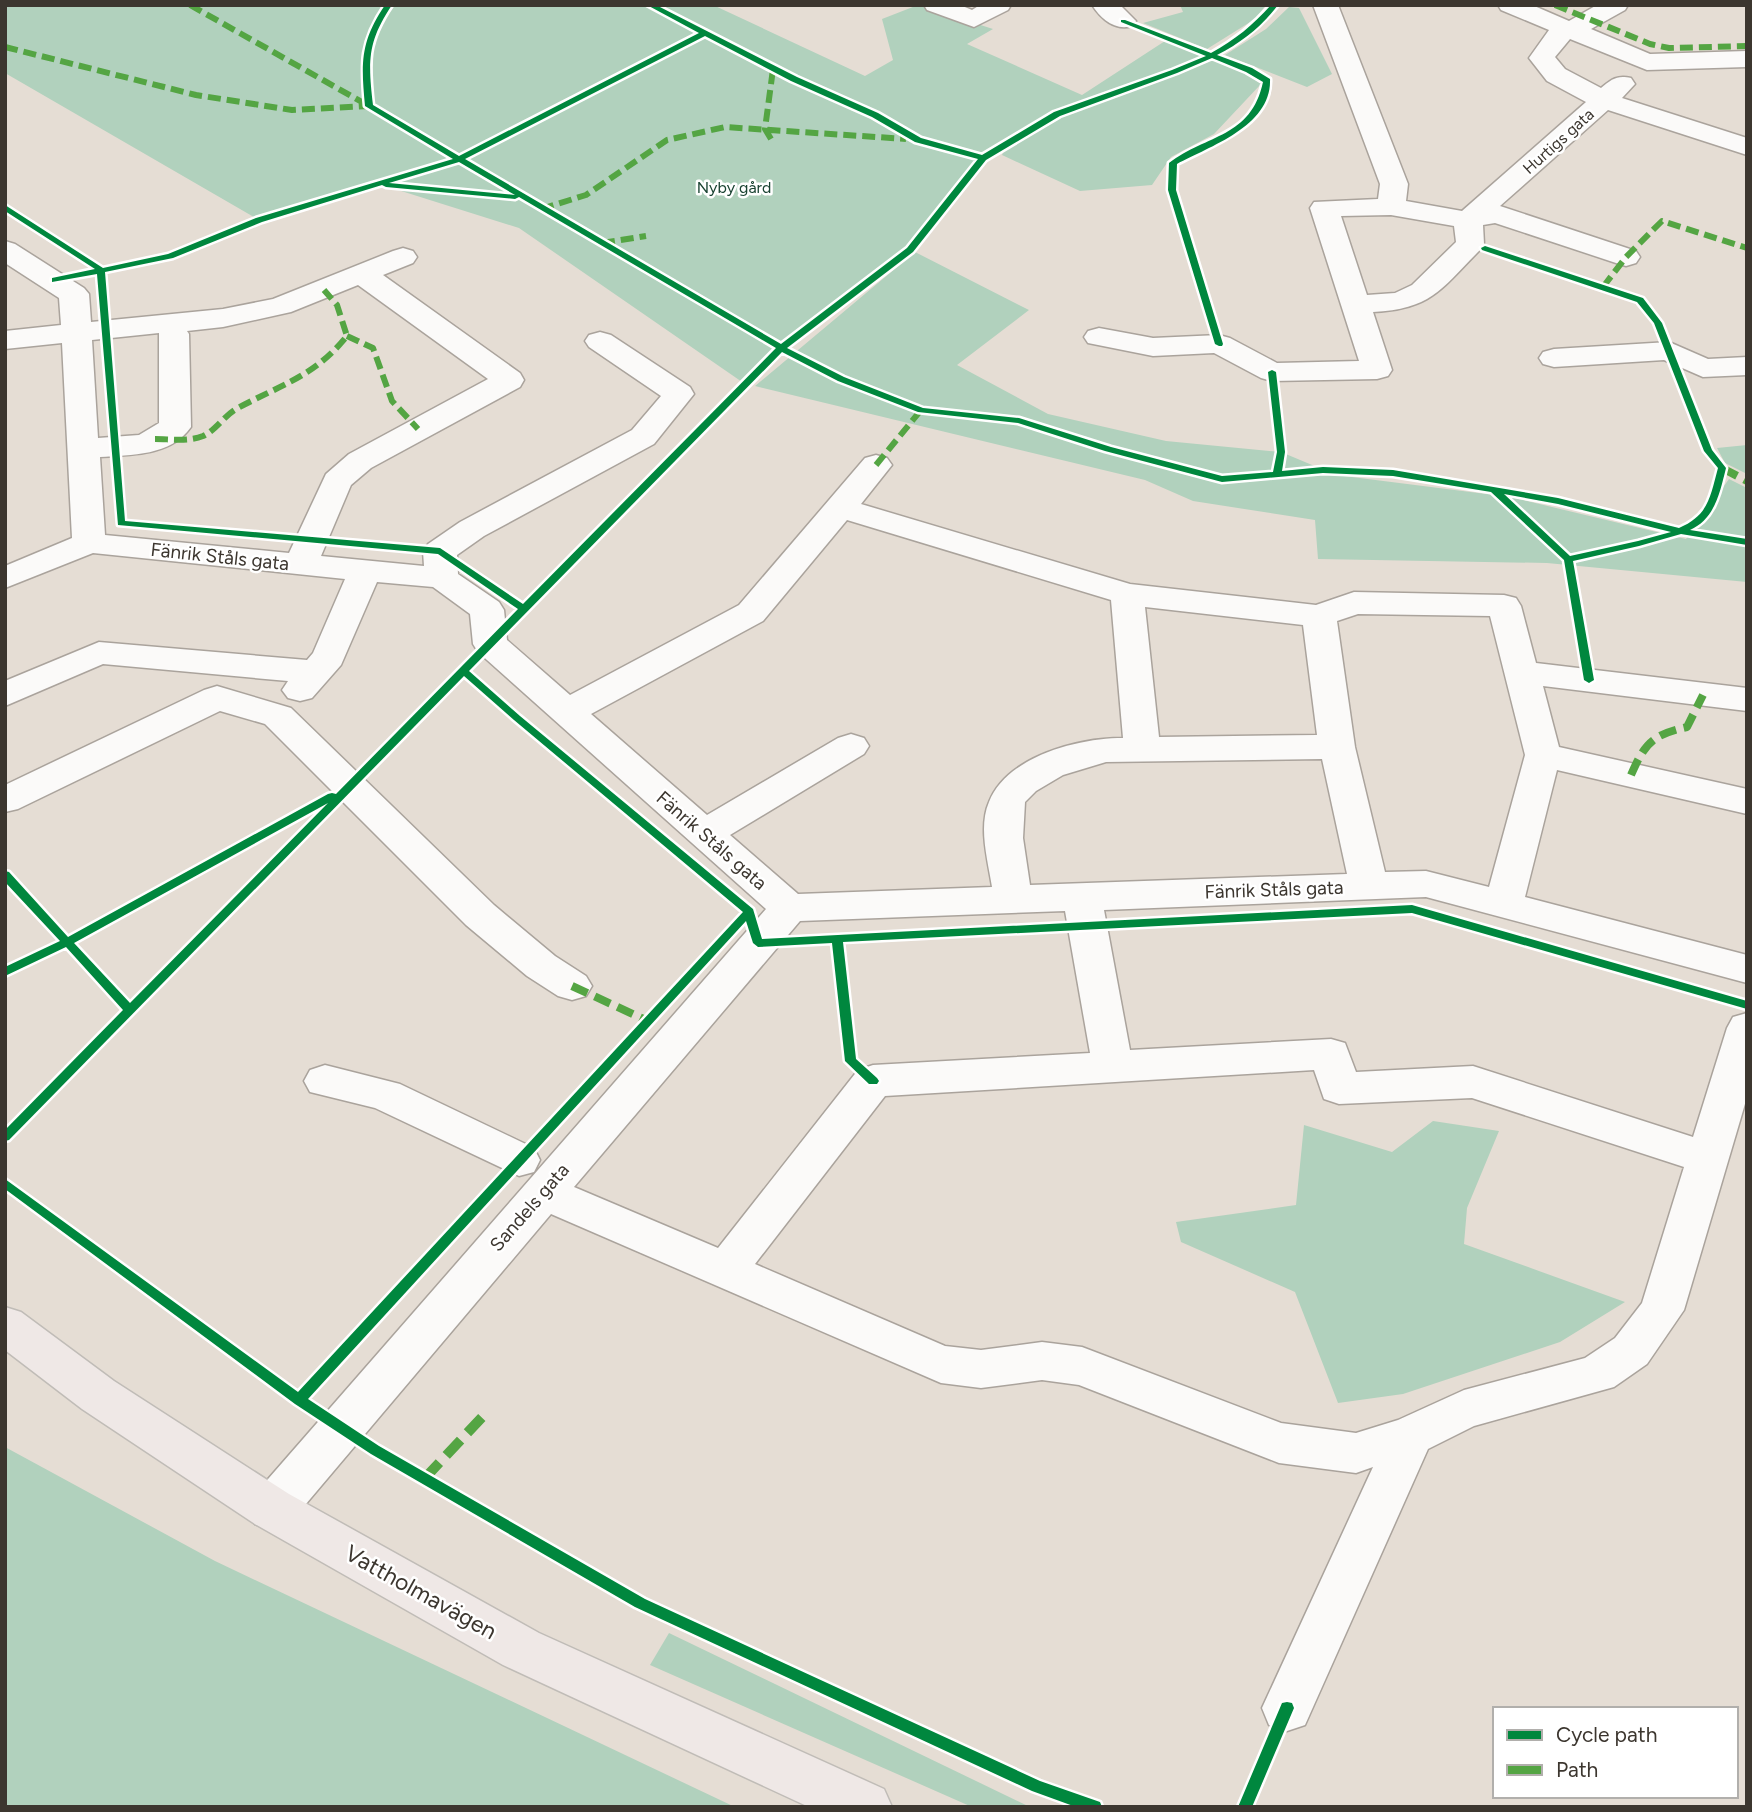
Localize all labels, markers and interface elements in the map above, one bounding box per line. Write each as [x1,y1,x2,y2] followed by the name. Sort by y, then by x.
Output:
[1519,105,1598,178] street label: Hurtigs gata
[697,178,771,197] park label: Nyby gård
[150,538,290,575] street label: Fänrik Ståls gata
[652,786,772,895] street label: Fänrik Ståls gata
[1204,876,1344,903] street label: Fänrik Ståls gata
[485,1159,574,1256] street label: Sandels gata
[340,1539,502,1645] street label: Vattholmavägen
[1493,1707,1738,1798] legend
[1556,1722,1657,1747] text: Cycle path
[1556,1757,1598,1782] text: Path

